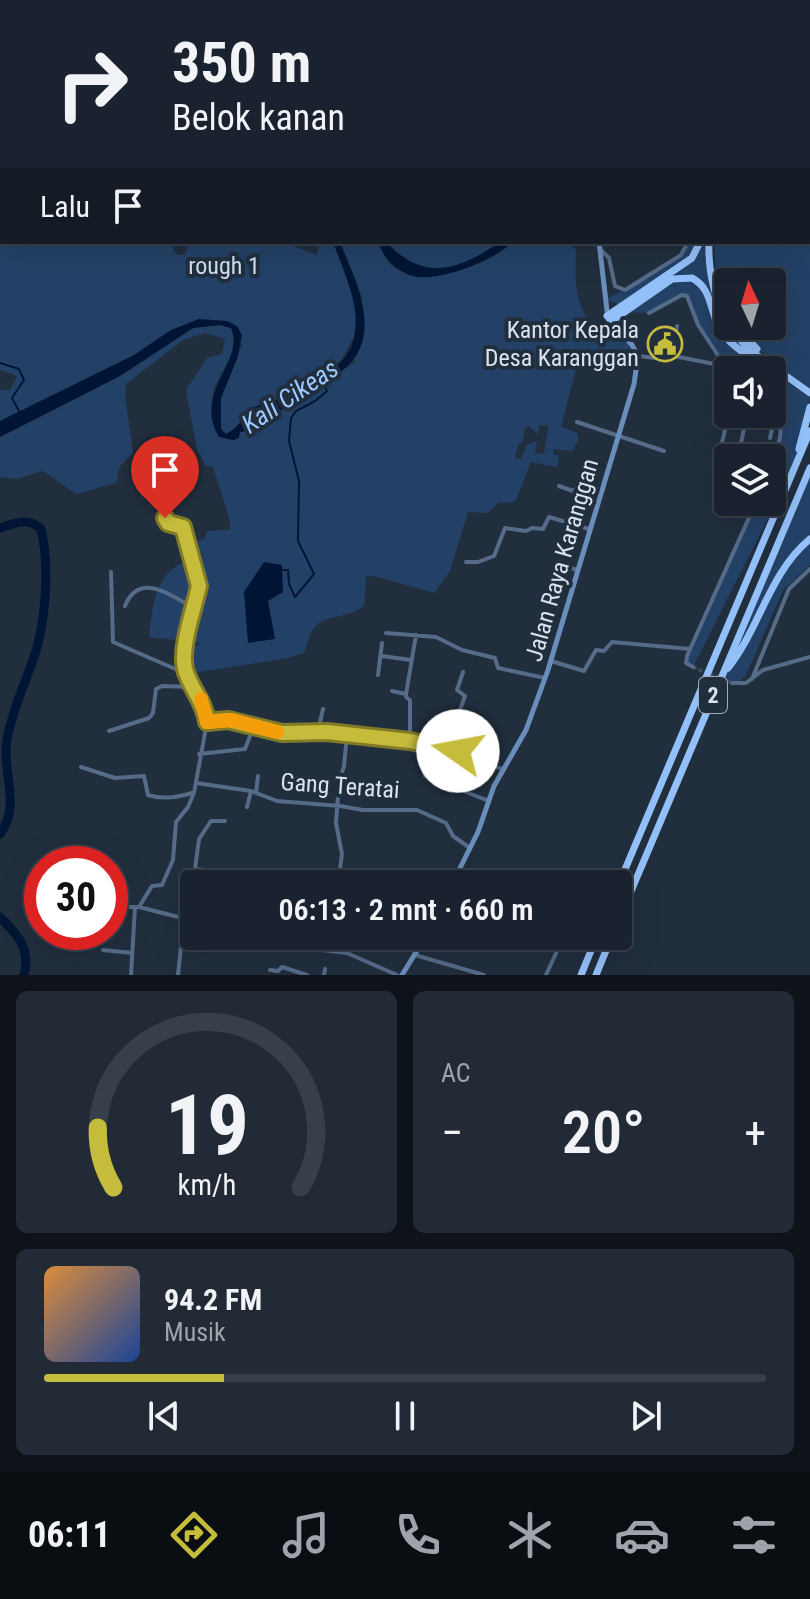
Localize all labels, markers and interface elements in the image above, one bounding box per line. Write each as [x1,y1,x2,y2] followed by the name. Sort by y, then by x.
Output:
[172,30,311,96] text: 350 m
[40,32,144,136] icon: right
[172,97,345,139] text: Belok kanan
[106,184,150,228] icon: arrive
[40,189,90,224] text: Lalu
[188,252,260,280] park label: rough 1
[714,268,786,340] north arrow
[714,268,786,516] map controls
[485,316,639,372] place label: Kantor Kepala Desa Karanggan
[646,325,684,363] public building icon: Kantor Kepala Desa Karanggan
[236,353,344,439] water label: Kali Cikeas
[714,356,786,428] button: sound
[131,436,199,518] pin
[714,444,786,516] button: layers
[143,448,187,492] icon: arrive
[520,455,604,665] street label: Jalan Raya Karanggan
[699,677,727,713] road number: 2
[416,709,500,793] position arrow
[280,768,400,804] street label: Gang Teratai
[24,846,128,950] speed limit sign: 30
[278,892,534,927] text: 06:13 · 2 mnt · 660 m
[441,1058,471,1088] text: AC
[164,1077,249,1174] text: 19
[562,1097,645,1168] text: 20°
[441,1107,463,1159] text: −
[744,1107,766,1159] text: +
[177,1168,236,1202] text: km/h
[164,1282,262,1317] text: 94.2 FM
[164,1317,226,1347] text: Musik
[142,1394,186,1438] icon: previous
[383,1394,427,1438] icon: pause
[624,1394,668,1438] icon: next
[166,1507,222,1563] icon: directions
[278,1507,334,1563] icon: music
[390,1507,446,1563] icon: phone
[502,1507,558,1563] icon: climate
[614,1507,670,1563] icon: car
[726,1507,782,1563] icon: filters
[28,1514,111,1556] text: 06:11

